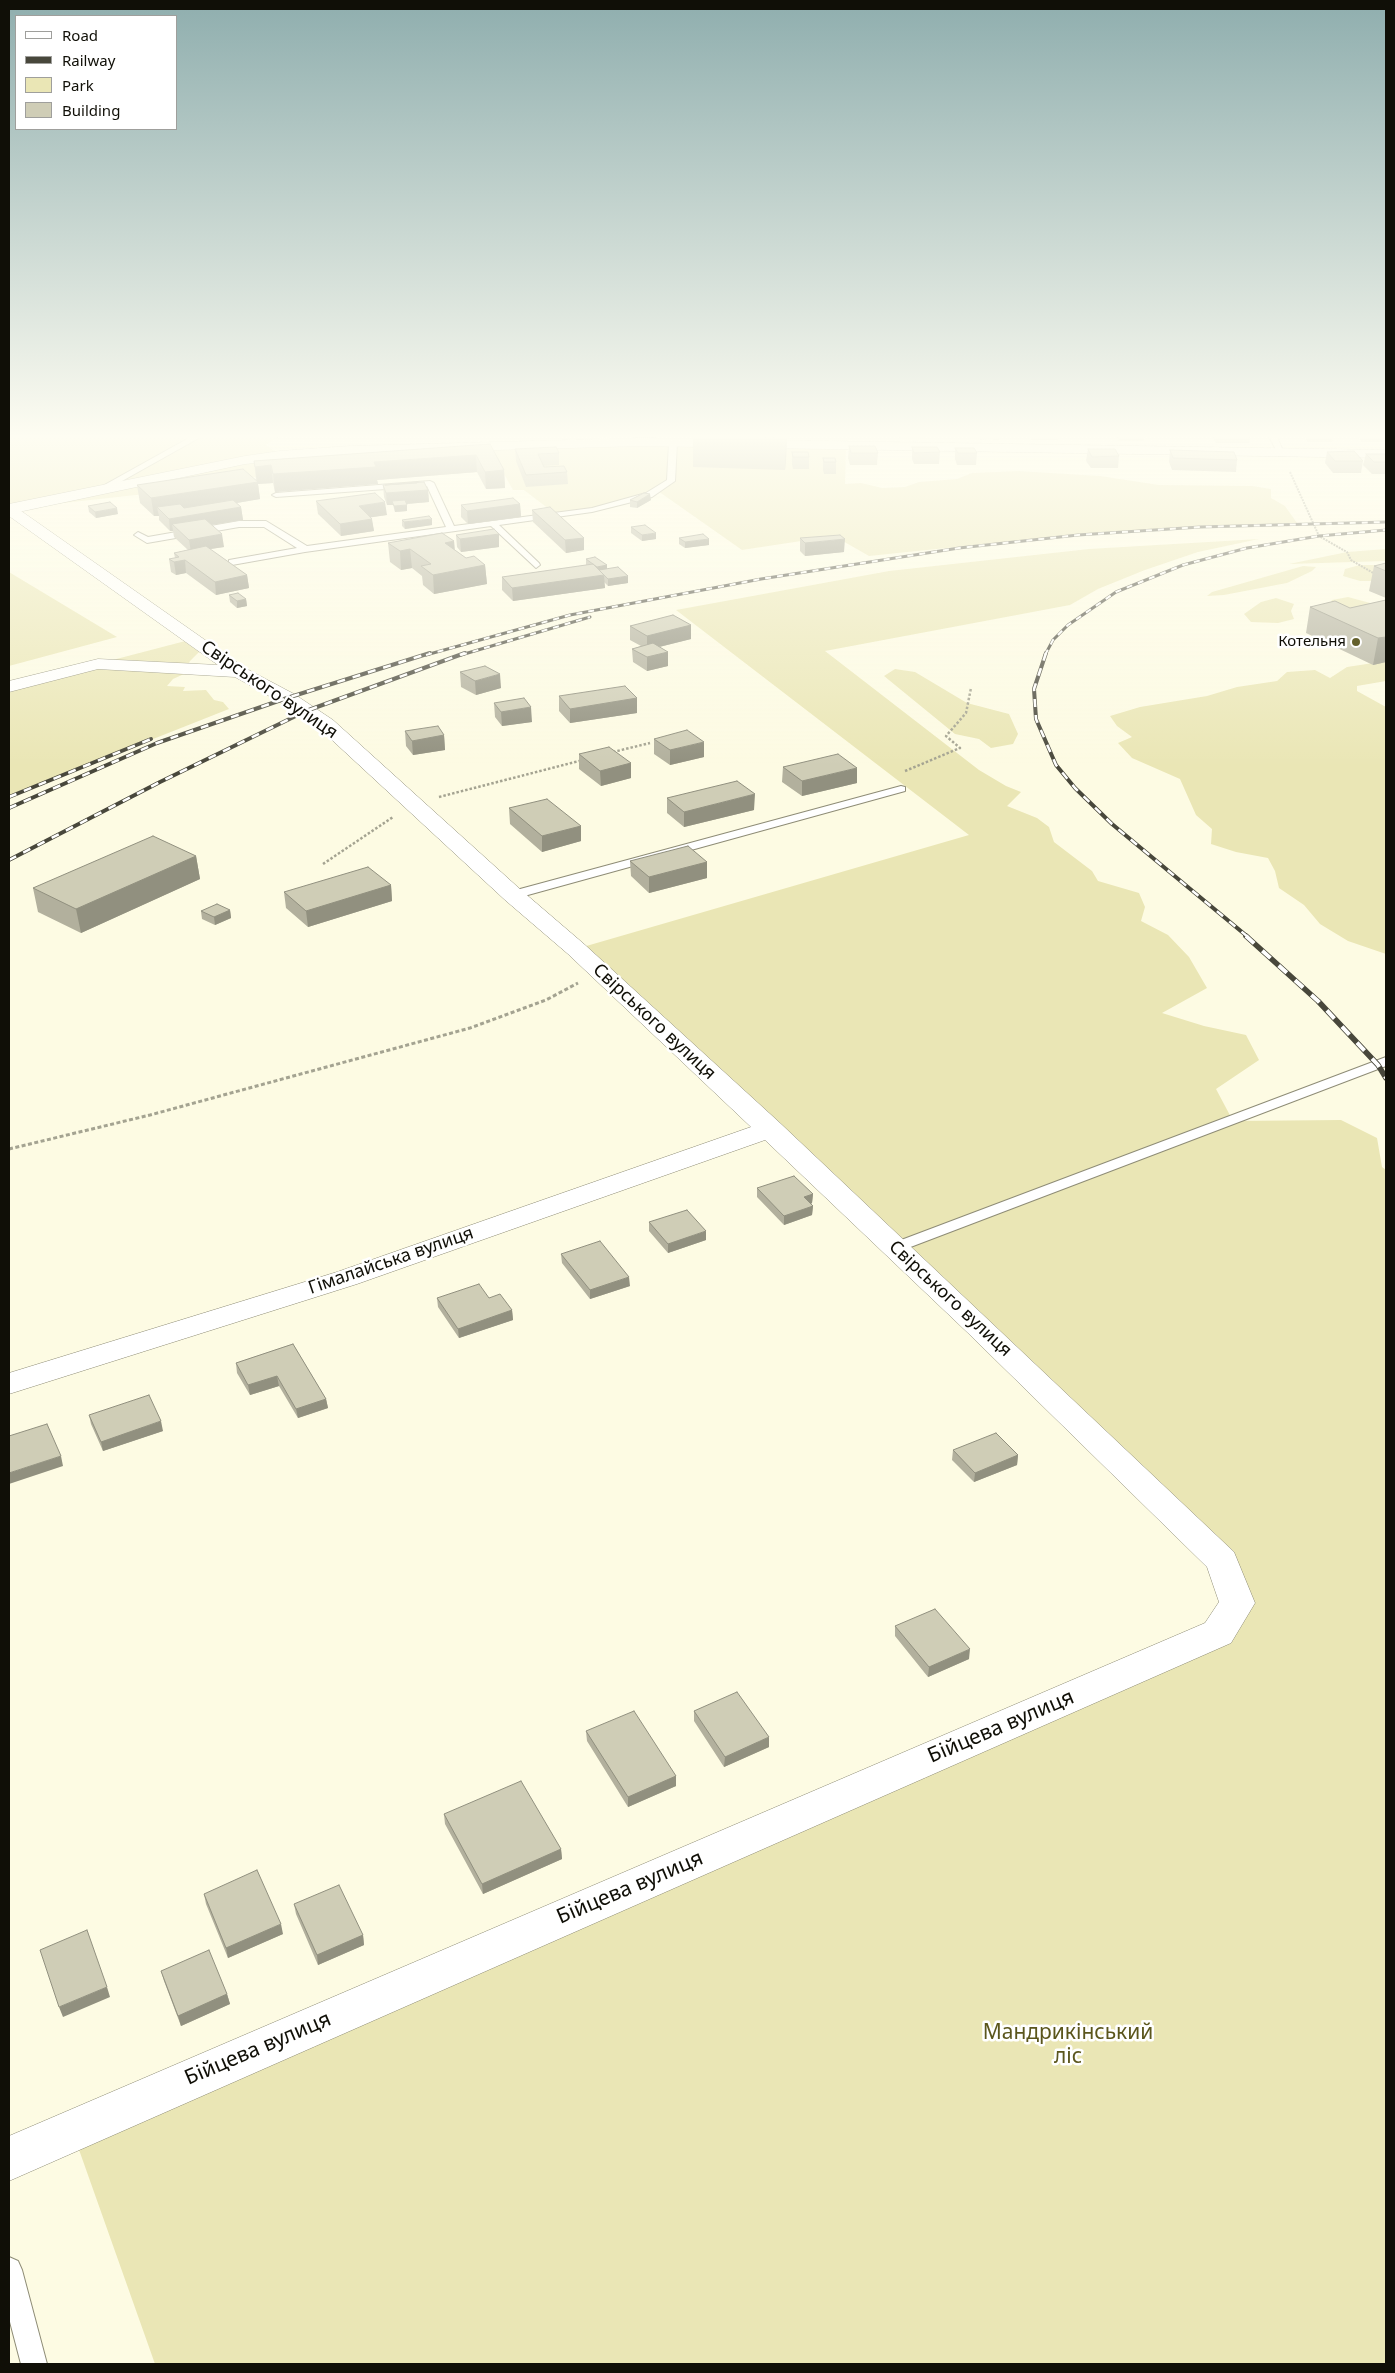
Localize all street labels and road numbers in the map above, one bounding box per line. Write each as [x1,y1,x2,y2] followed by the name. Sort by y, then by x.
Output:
[197,636,341,744] street label: Свірського вулиця
[588,959,720,1085] street label: Свірського вулиця
[306,1223,476,1299] street label: Гімалайська вулиця
[884,1236,1016,1362] street label: Свірського вулиця
[924,1685,1078,1769] street label: Бійцева вулиця
[553,1846,707,1930] street label: Бійцева вулиця
[181,2007,335,2091] street label: Бійцева вулиця

